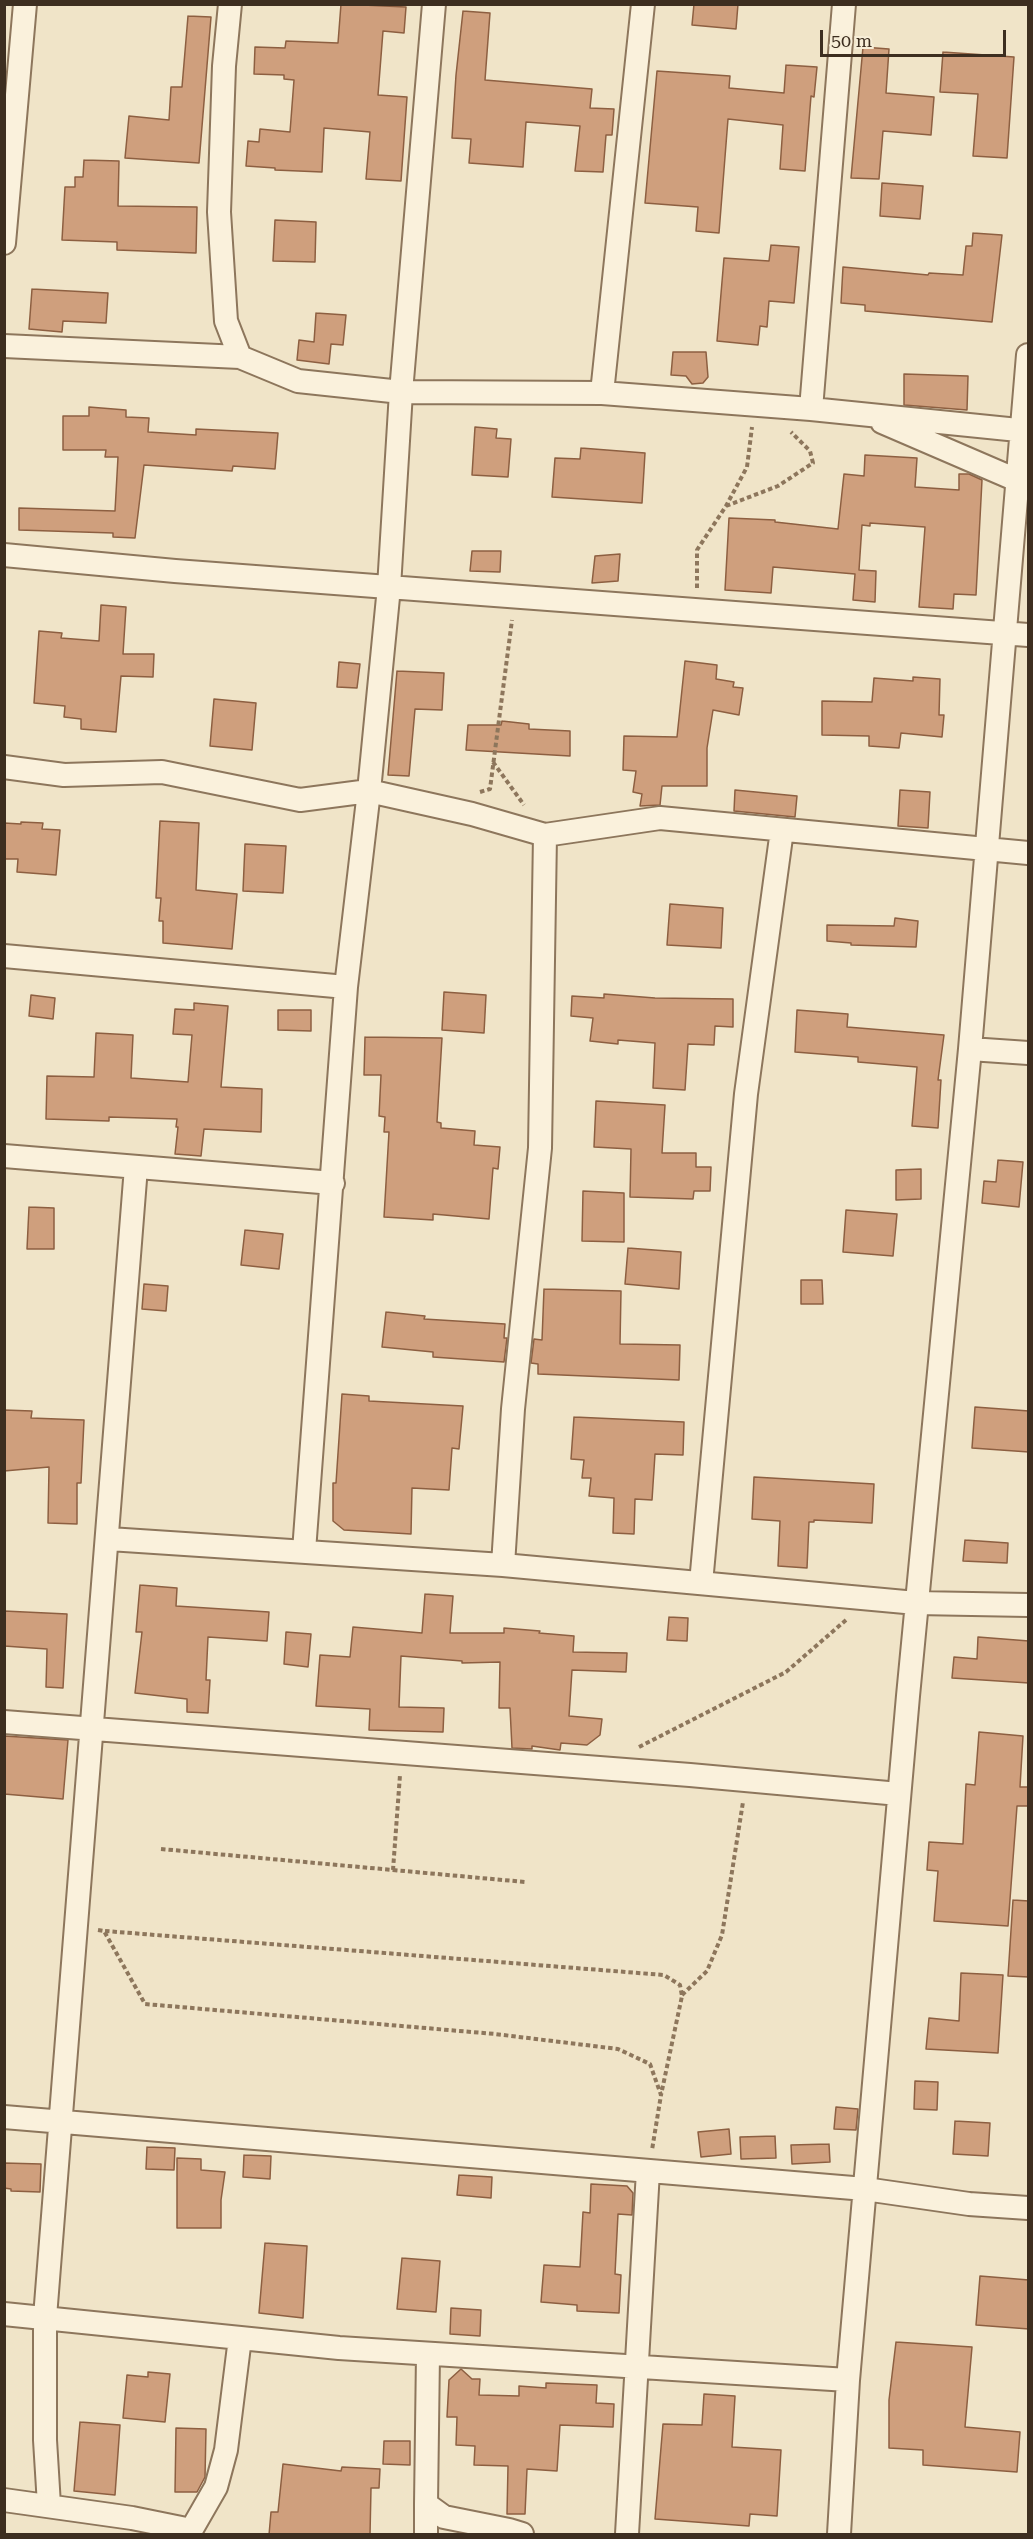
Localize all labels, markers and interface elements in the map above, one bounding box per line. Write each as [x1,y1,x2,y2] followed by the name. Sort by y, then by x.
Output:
[823,18,1009,56] scale bar
[831,30,872,51] text: 50 m

